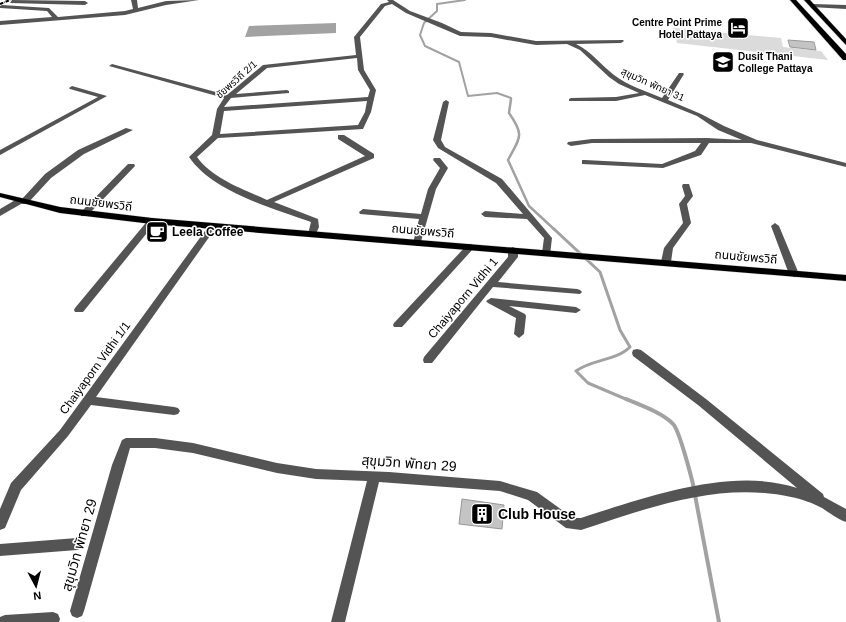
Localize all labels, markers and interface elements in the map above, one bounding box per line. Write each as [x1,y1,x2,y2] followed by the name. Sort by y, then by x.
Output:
[725,15,751,41] hotel icon: Centre Point Prime Hotel Pattaya
[632,17,722,40] place label: Centre Point Prime Hotel Pattaya
[710,49,736,75] school or university icon: Dusit Thani College Pattaya
[738,51,813,74] place label: Dusit Thani College Pattaya
[214,58,259,100] street label: ชัยพรวิถี 2/1
[619,66,687,104] street label: สุขุมวิท พัทยา 31
[69,192,133,214] street label: ถนนชัยพรวิถี
[144,219,170,245] cafe icon: Leela Coffee
[391,221,455,241] street label: ถนนชัยพรวิถี
[172,225,244,239] place label: Leela Coffee
[714,247,778,267] street label: ถนนชัยพรวิถี
[425,254,501,341] street label: Chaiyaporn Vidhi 1
[57,319,134,417] street label: Chaiyaporn Vidhi 1/1
[361,452,457,475] street label: สุขุมวิท พัทยา 29
[58,497,101,593] street label: สุขุมวิท พัทยา 29
[469,501,495,527] building icon: Club House
[498,506,576,522] place label: Club House
[16,566,56,606] north arrow
[32,589,42,602] text: N

